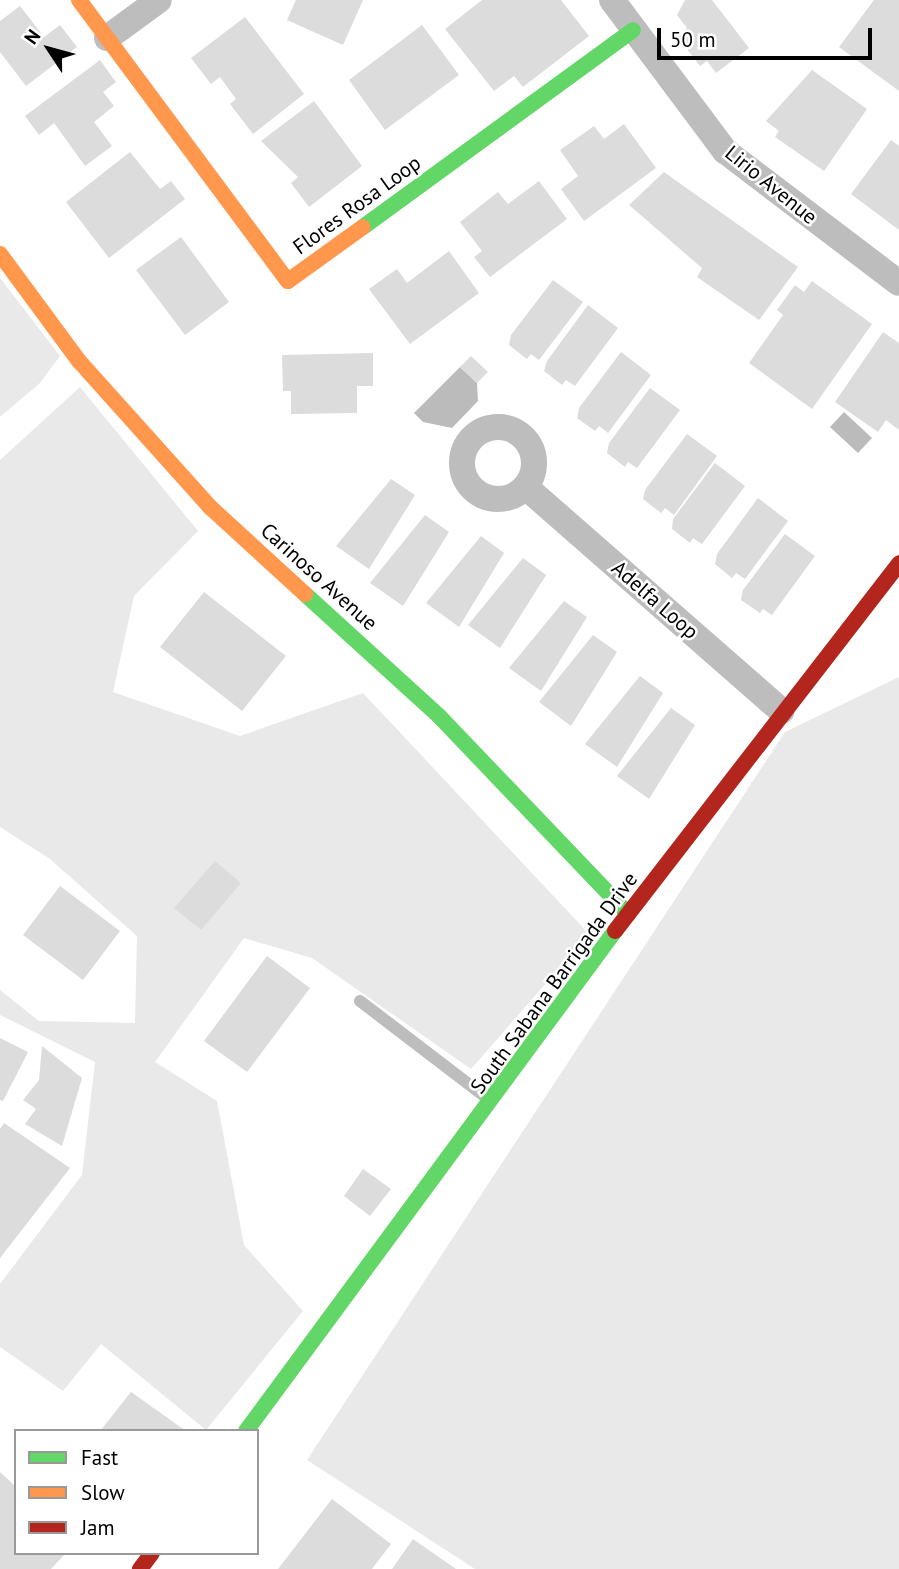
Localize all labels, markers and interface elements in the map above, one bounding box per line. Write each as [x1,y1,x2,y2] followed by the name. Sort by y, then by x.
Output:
[14,14,84,84] north arrow
[661,14,876,58] scale bar
[19,25,45,49] text: N
[670,26,716,53] text: 50 m
[720,140,822,230] street label: Lirio Avenue
[288,150,426,260] street label: Flores Rosa Loop
[255,518,383,636] street label: Carinoso Avenue
[607,556,703,644] street label: Adelfa Loop
[465,867,643,1099] street label: South Sabana Barrigada Drive
[14,1429,259,1555] legend
[81,1444,118,1471] text: Fast
[81,1479,125,1506] text: Slow
[81,1514,115,1541] text: Jam

